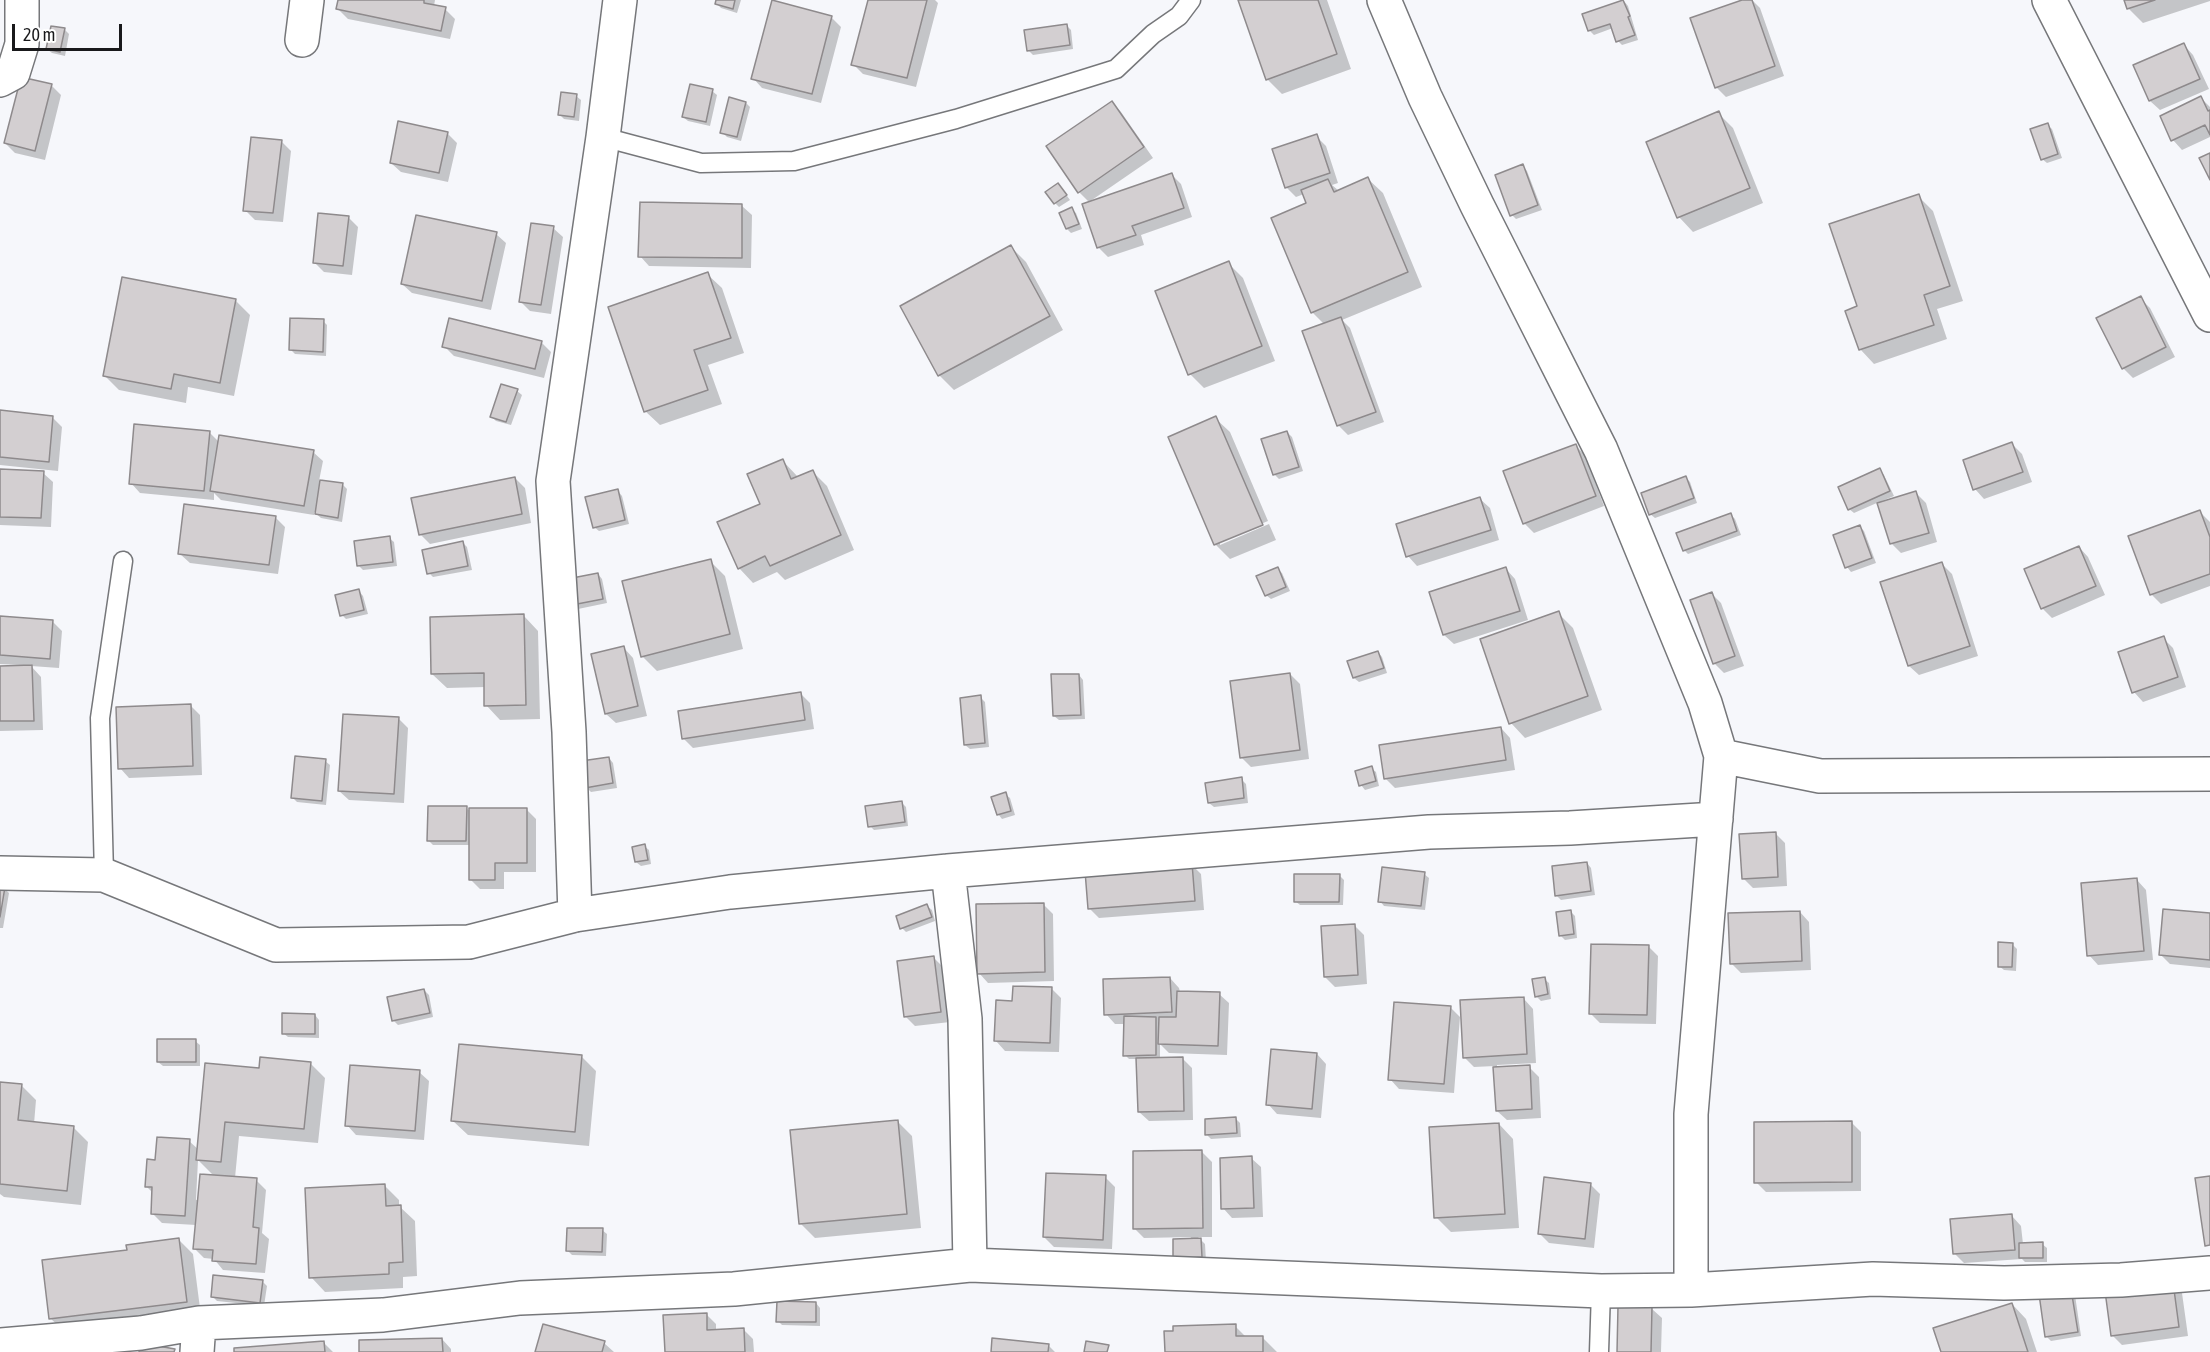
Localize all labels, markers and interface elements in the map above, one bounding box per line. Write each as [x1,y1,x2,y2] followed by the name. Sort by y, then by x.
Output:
[15,12,124,50] scale bar
[23,24,55,45] text: 20 m

